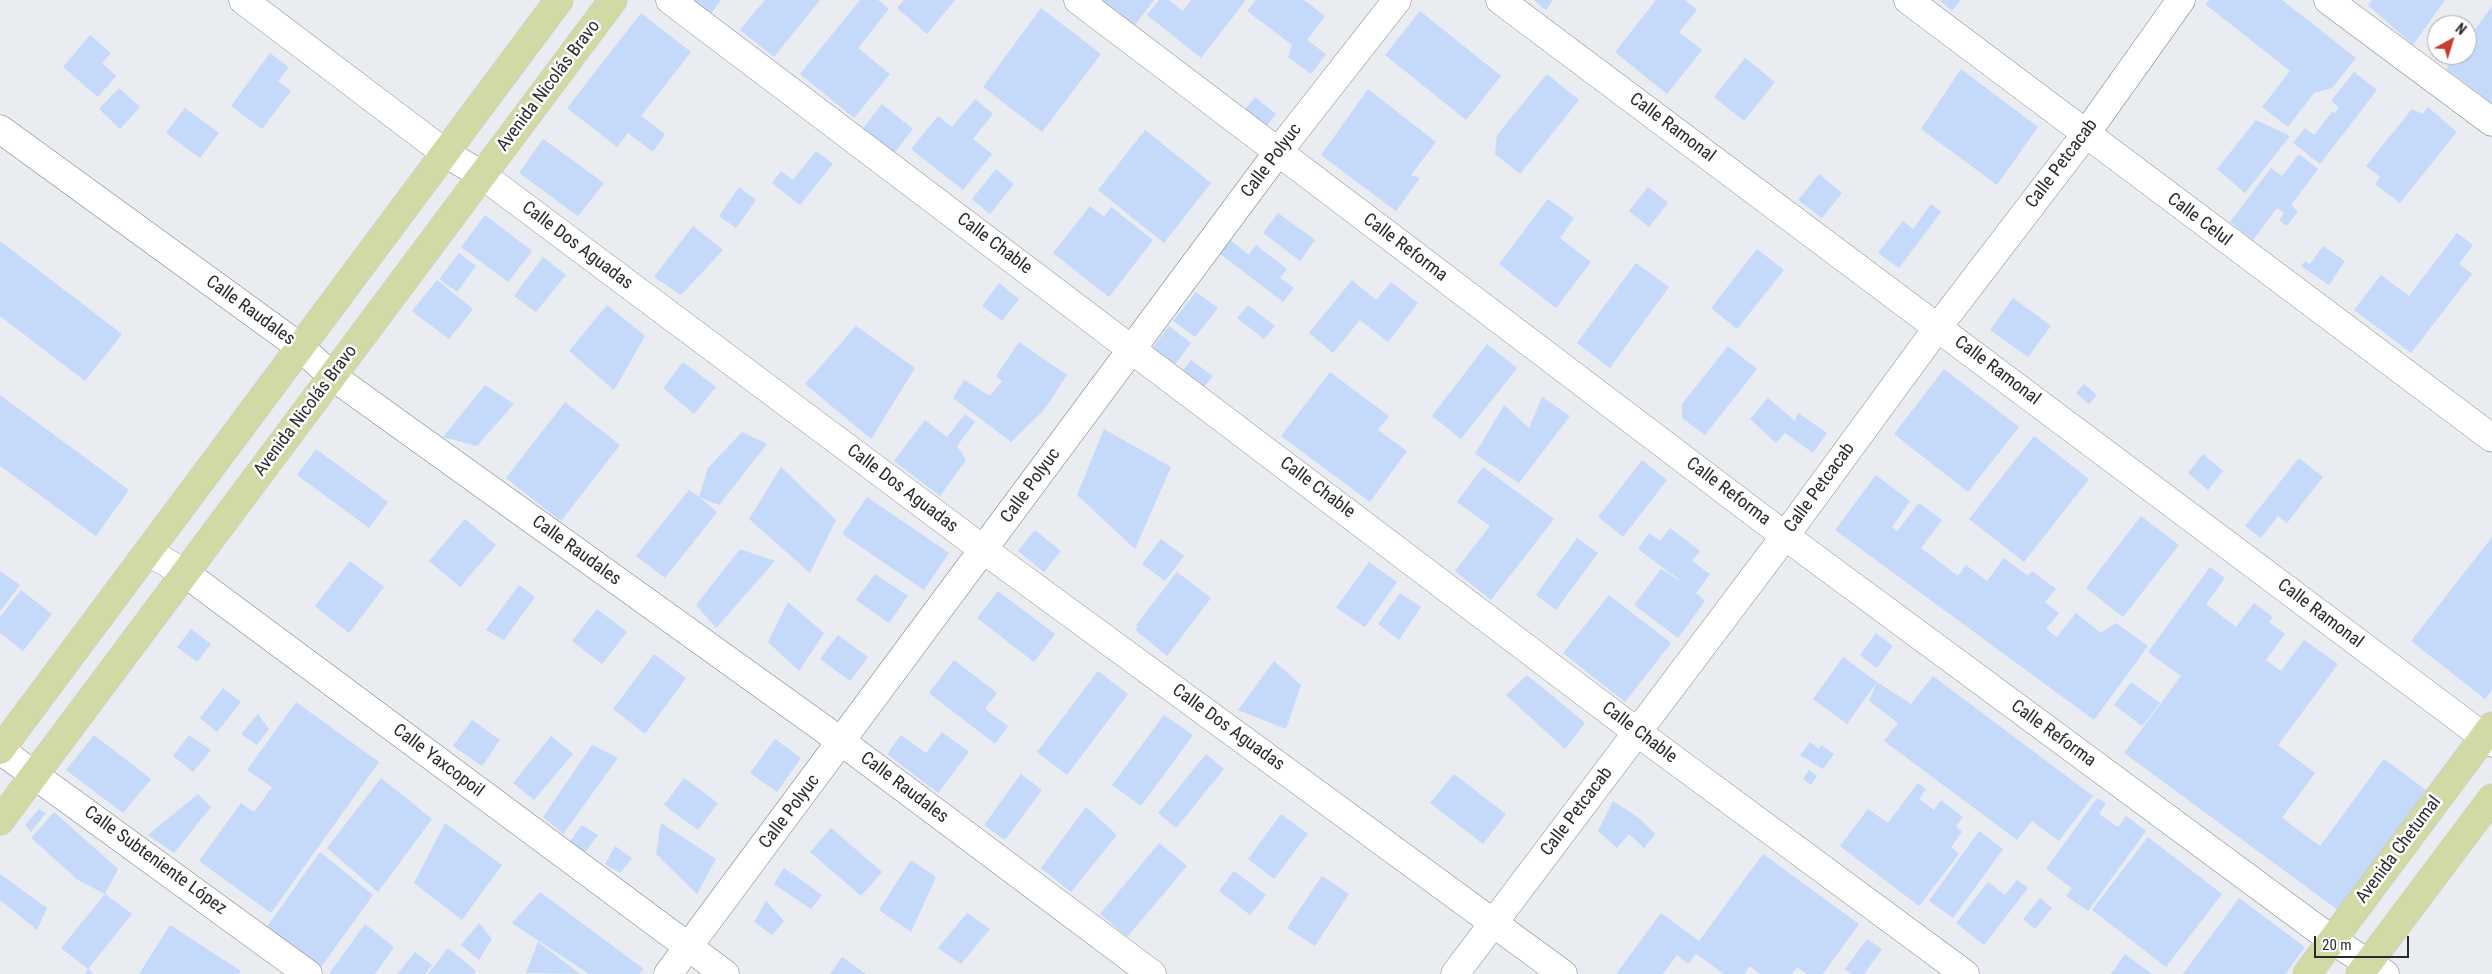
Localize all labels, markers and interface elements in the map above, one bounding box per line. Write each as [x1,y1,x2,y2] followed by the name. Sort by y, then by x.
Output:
[2427,15,2477,65] north arrow
[493,16,605,156] street label: Avenida Nicolás Bravo
[2452,20,2469,38] text: N
[1625,89,1719,167] street label: Calle Ramonal
[2021,115,2103,213] street label: Calle Petcacab
[1237,120,1307,202] street label: Calle Polyuc
[2162,189,2236,251] street label: Calle Celul
[517,197,637,295] street label: Calle Dos Aguadas
[952,209,1036,279] street label: Calle Chable
[1359,209,1451,287] street label: Calle Reforma
[201,271,299,351] street label: Calle Raudales
[1950,332,2044,410] street label: Calle Ramonal
[250,341,362,481] street label: Avenida Nicolás Bravo
[1780,439,1860,537] street label: Calle Petcacab
[842,440,962,538] street label: Calle Dos Aguadas
[997,444,1065,528] street label: Calle Polyuc
[1275,453,1359,523] street label: Calle Chable
[1682,453,1774,531] street label: Calle Reforma
[527,511,625,591] street label: Calle Raudales
[2273,575,2367,653] street label: Calle Ramonal
[1168,680,1288,776] street label: Calle Dos Aguadas
[2006,696,2100,772] street label: Calle Reforma
[1597,698,1681,768] street label: Calle Chable
[388,720,488,802] street label: Calle Yaxcopoil
[856,748,952,828] street label: Calle Raudales
[1536,763,1618,861] street label: Calle Petcacab
[755,771,825,853] street label: Calle Polyuc
[2352,792,2446,908] street label: Avenida Chetumal
[79,802,231,920] street label: Calle Subteniente López
[2317,926,2412,958] scale bar
[2322,936,2352,954] text: 20 m

